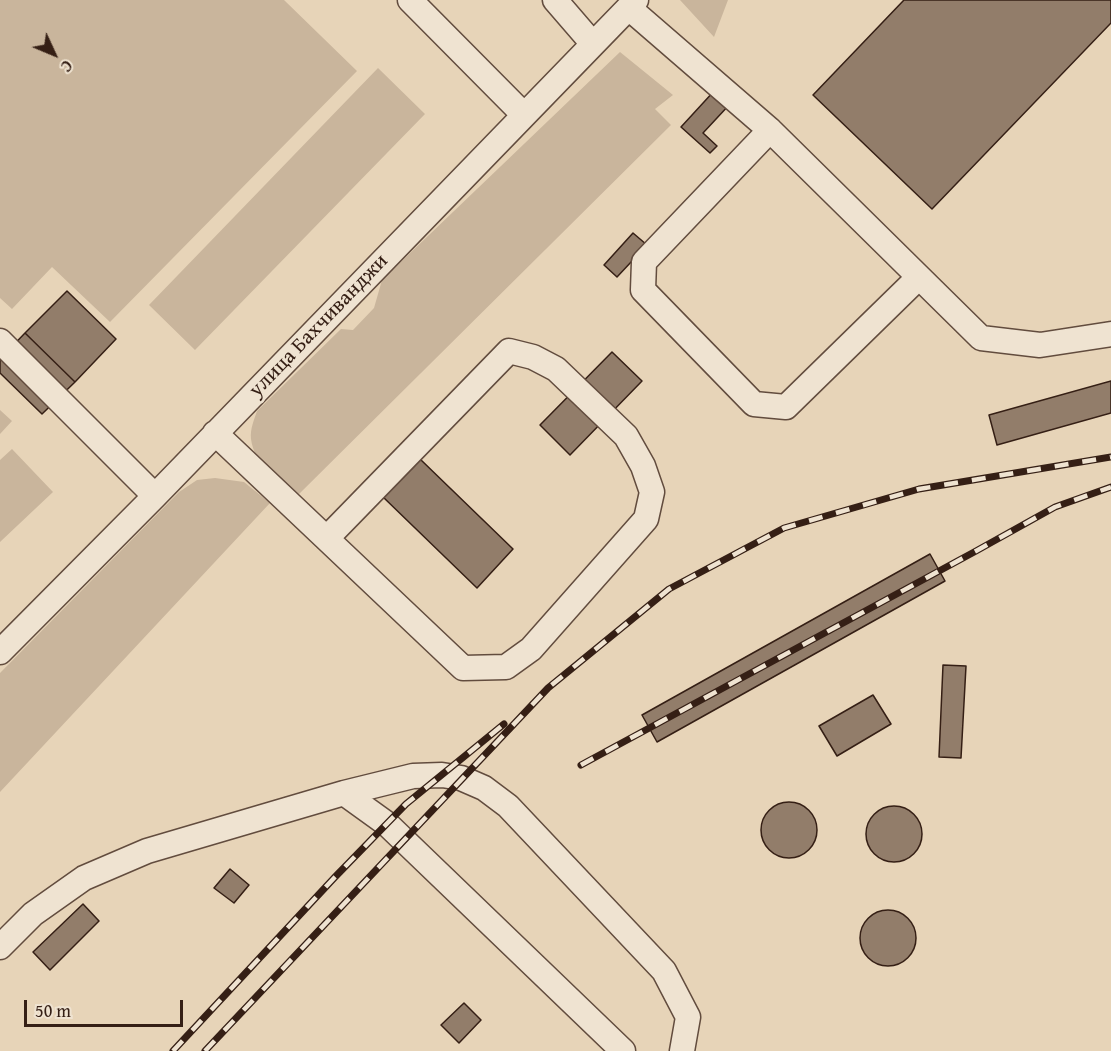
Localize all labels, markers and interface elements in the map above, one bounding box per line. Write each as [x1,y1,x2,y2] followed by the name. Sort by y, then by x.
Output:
[24,24,84,84] north arrow
[55,55,79,78] text: С
[244,249,394,403] street label: улица Бахчиванджи
[27,988,186,1026] scale bar
[35,997,71,1024] text: 50 m

